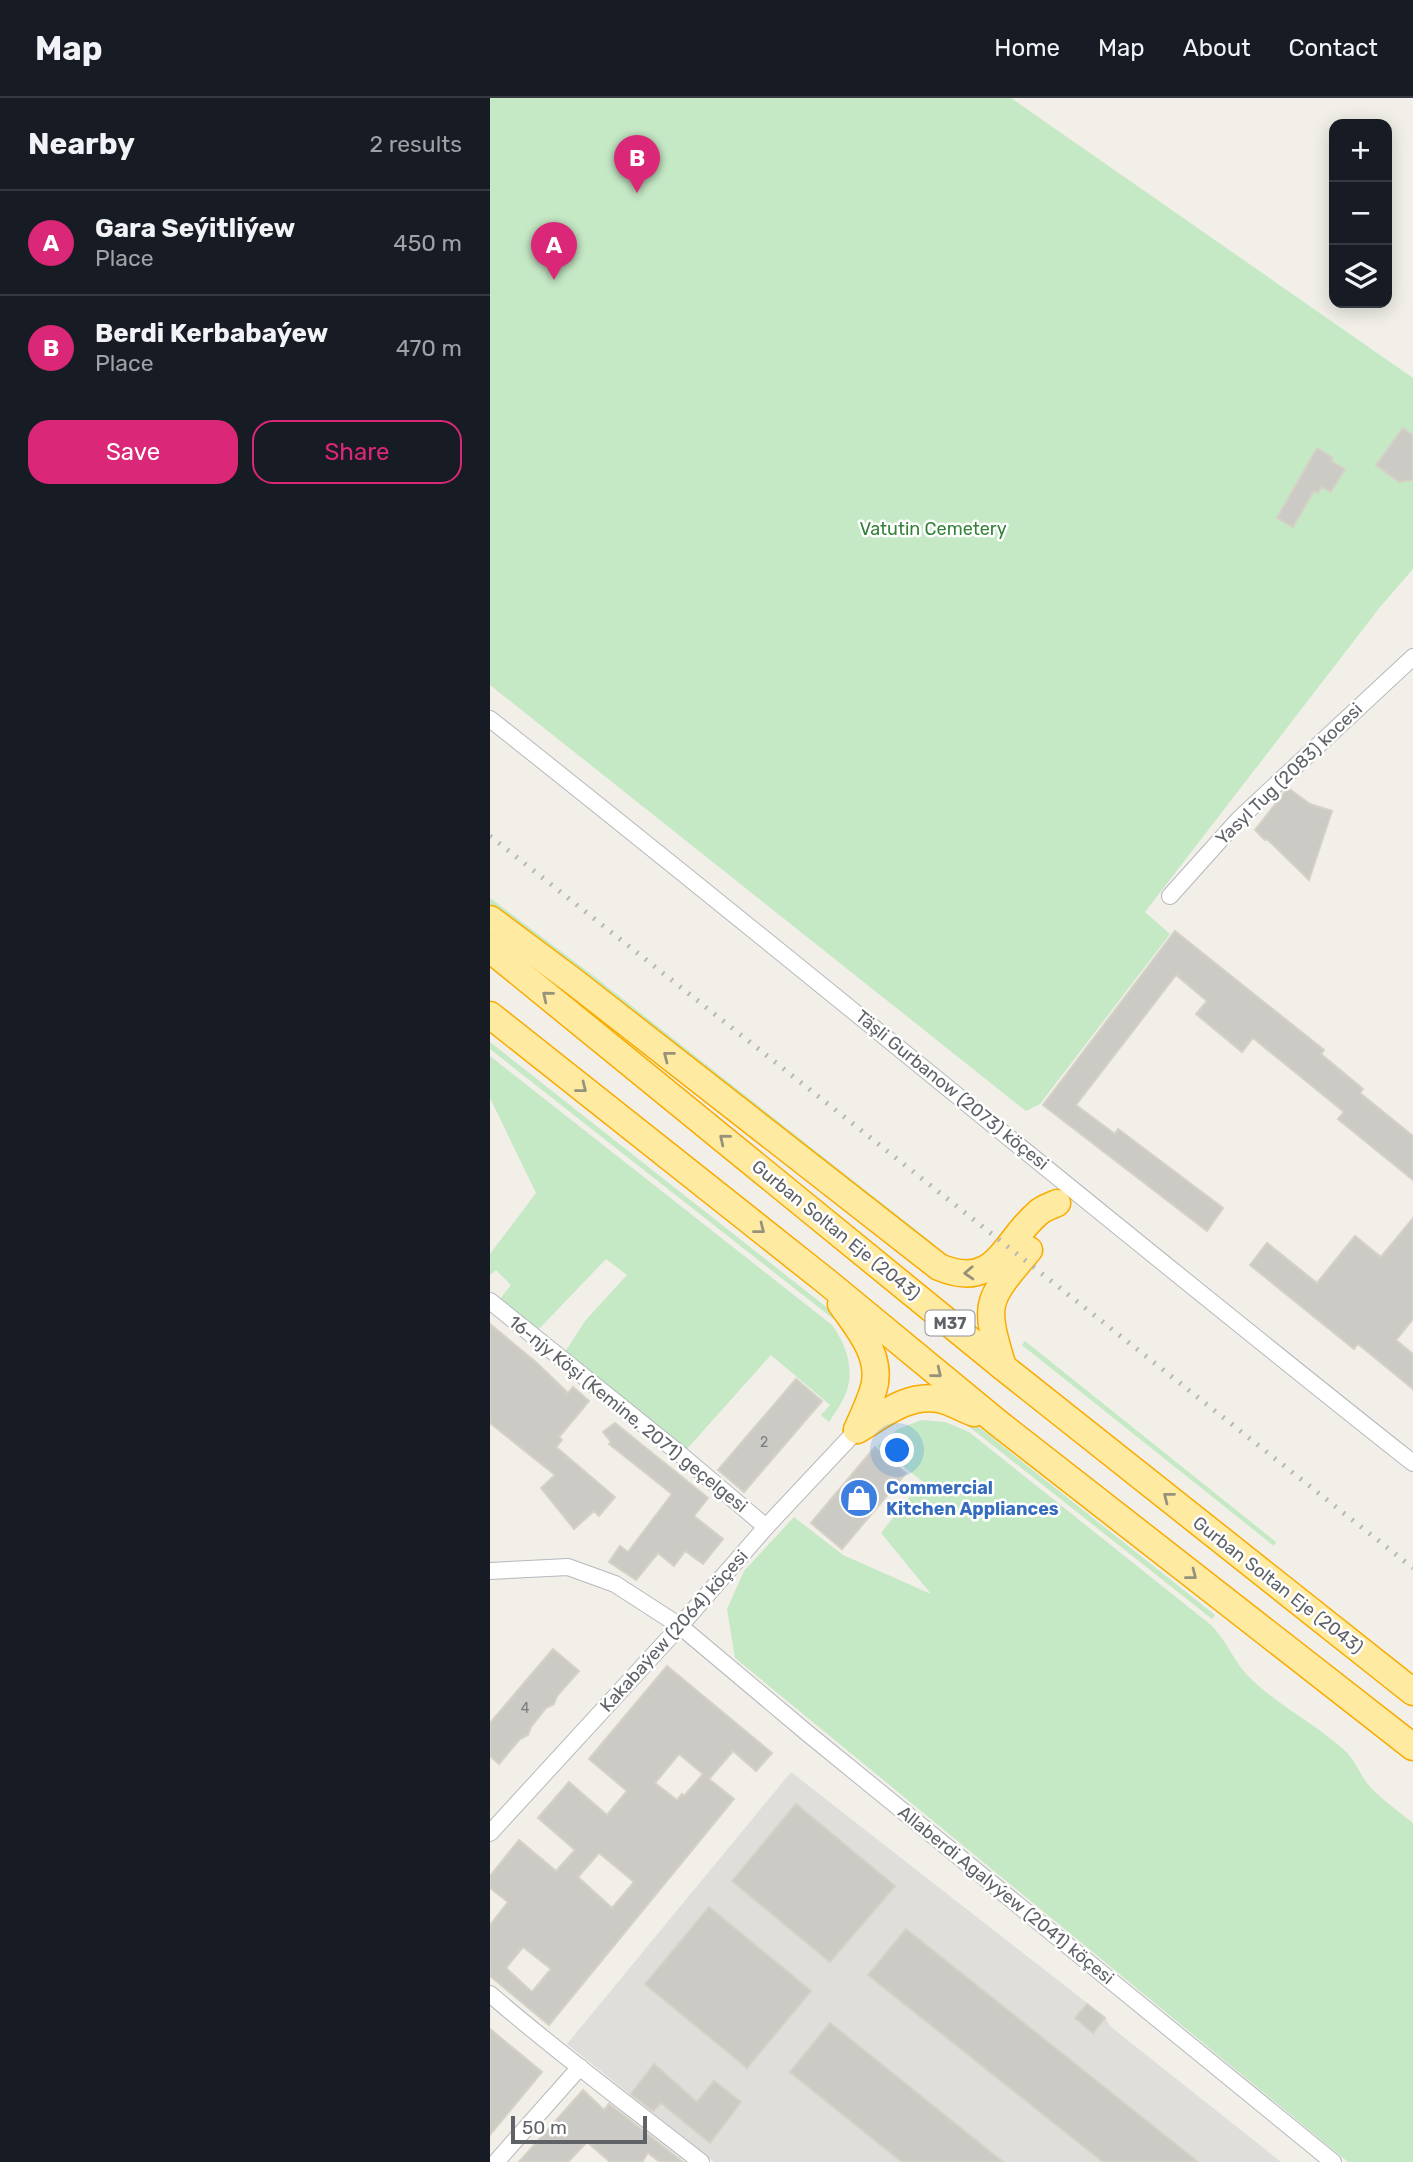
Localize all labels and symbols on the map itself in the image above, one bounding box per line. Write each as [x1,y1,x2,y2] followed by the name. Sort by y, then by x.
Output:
[614,135,660,193] pin: B
[531,222,577,280] pin: A
[859,518,1007,540] park label: Vatutin Cemetery
[1211,698,1367,850] street label: Yasyl Tug (2083) kocesi
[543,991,555,1004] one-way arrow
[851,1005,1053,1175] street label: Täşli Gurbanow (2073) köçesi
[664,1051,676,1064] one-way arrow
[574,1080,587,1093] one-way arrow
[719,1135,732,1147] one-way arrow
[747,1155,925,1305] street label: Gurban Soltan Eje (2043)
[753,1221,765,1234] one-way arrow
[963,1265,974,1280] one-way arrow
[925,1310,974,1336] road number: M37
[504,1311,752,1517] street label: 16-njy Köşi (Kemine, 2071) geçelgesi
[929,1365,942,1377] one-way arrow
[880,1433,914,1467] your location
[760,1434,768,1451] house number: 2
[838,1477,880,1519] shop icon: Commercial Kitchen Appliances
[886,1477,1059,1520] place label: Commercial Kitchen Appliances
[1163,1493,1175,1506] one-way arrow
[1188,1512,1368,1658] street label: Gurban Soltan Eje (2043)
[595,1545,753,1717] street label: Kakabaýew (2064) köçesi
[1184,1567,1197,1580] one-way arrow
[521,1700,530,1717] house number: 4
[894,1801,1118,1989] street label: Allaberdi Agalyýew (2041) köçesi
[511,2113,648,2145] scale bar

